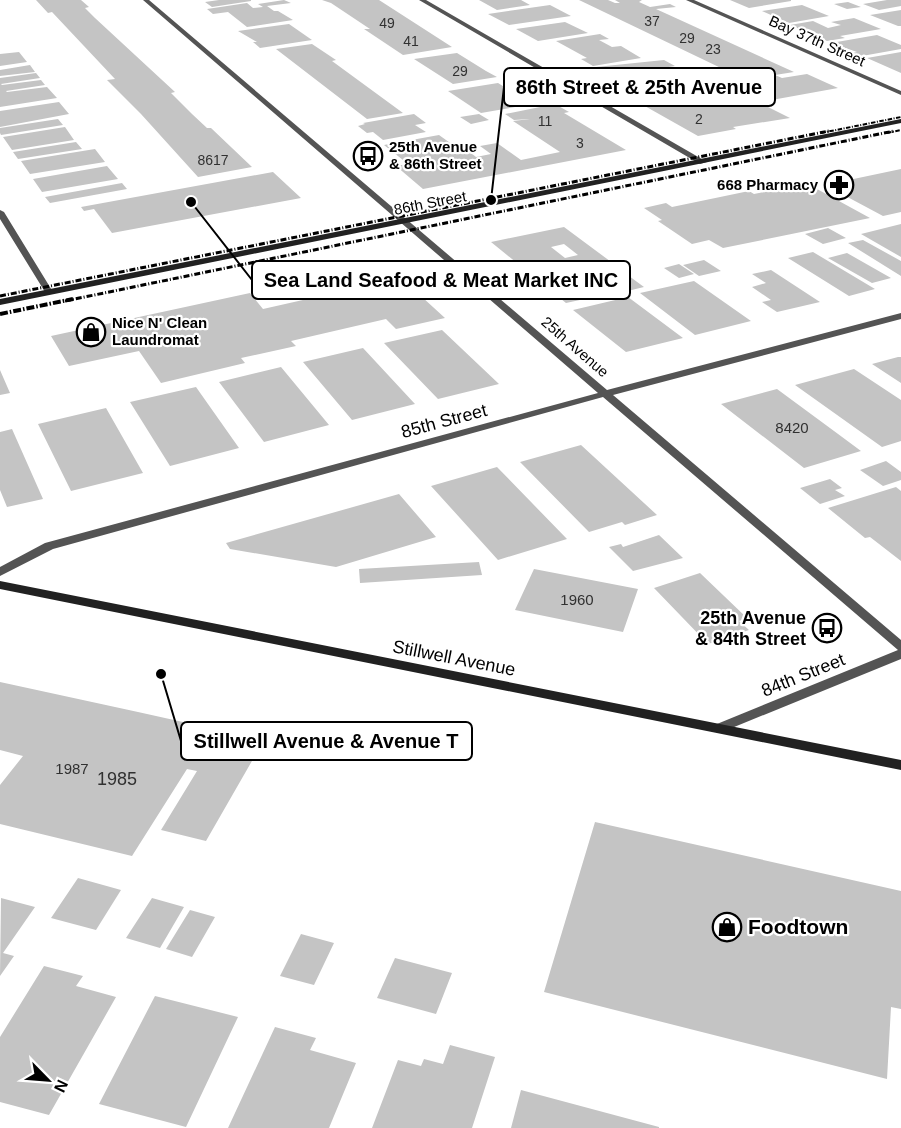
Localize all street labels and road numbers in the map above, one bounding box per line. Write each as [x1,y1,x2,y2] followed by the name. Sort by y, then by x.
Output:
[767,12,869,70] street label: Bay 37th Street
[392,187,468,218] street label: 86th Street
[538,313,612,380] street label: 25th Avenue
[399,400,489,442] street label: 85th Street
[391,636,517,680] street label: Stillwell Avenue
[758,649,848,701] street label: 84th Street

